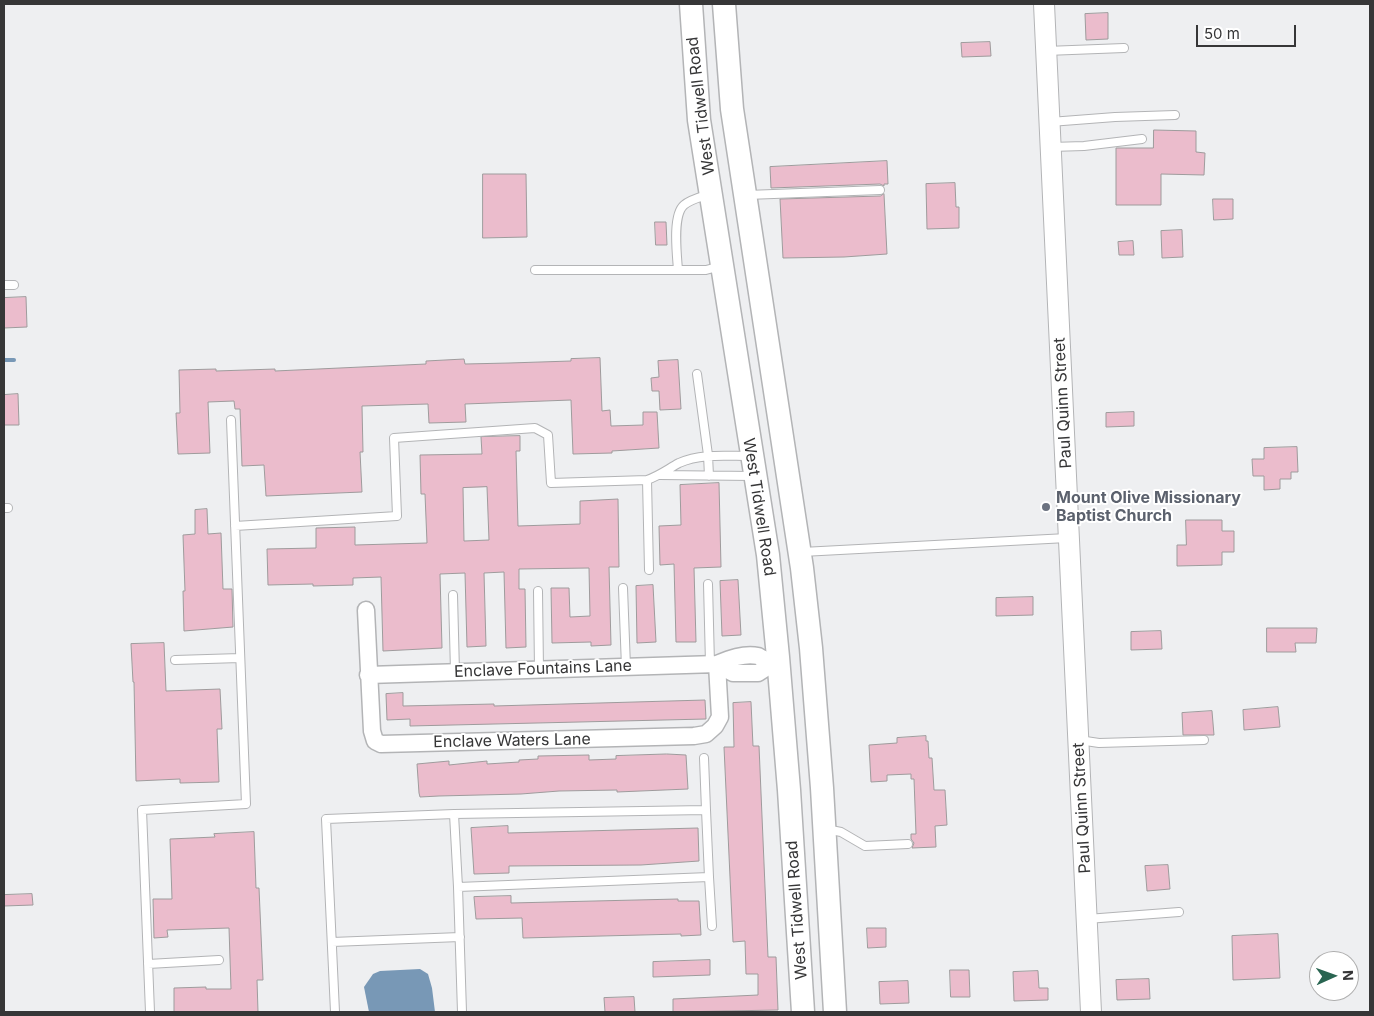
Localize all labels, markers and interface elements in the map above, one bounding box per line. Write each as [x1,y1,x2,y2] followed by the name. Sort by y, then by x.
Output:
[1199,15,1299,47] scale bar
[1204,24,1240,43] text: 50 m
[683,36,719,176] street label: West Tidwell Road
[1050,337,1076,469] street label: Paul Quinn Street
[739,437,779,577] street label: West Tidwell Road
[1056,488,1241,526] place label: Mount Olive Missionary Baptist Church
[1040,501,1052,513] marker: Mount Olive Missionary Baptist Church
[454,656,632,682] street label: Enclave Fountains Lane
[433,730,591,752] street label: Enclave Waters Lane
[1069,742,1095,874] street label: Paul Quinn Street
[783,840,811,980] street label: West Tidwell Road
[1309,951,1359,1001] north arrow
[1340,970,1357,981] text: N

